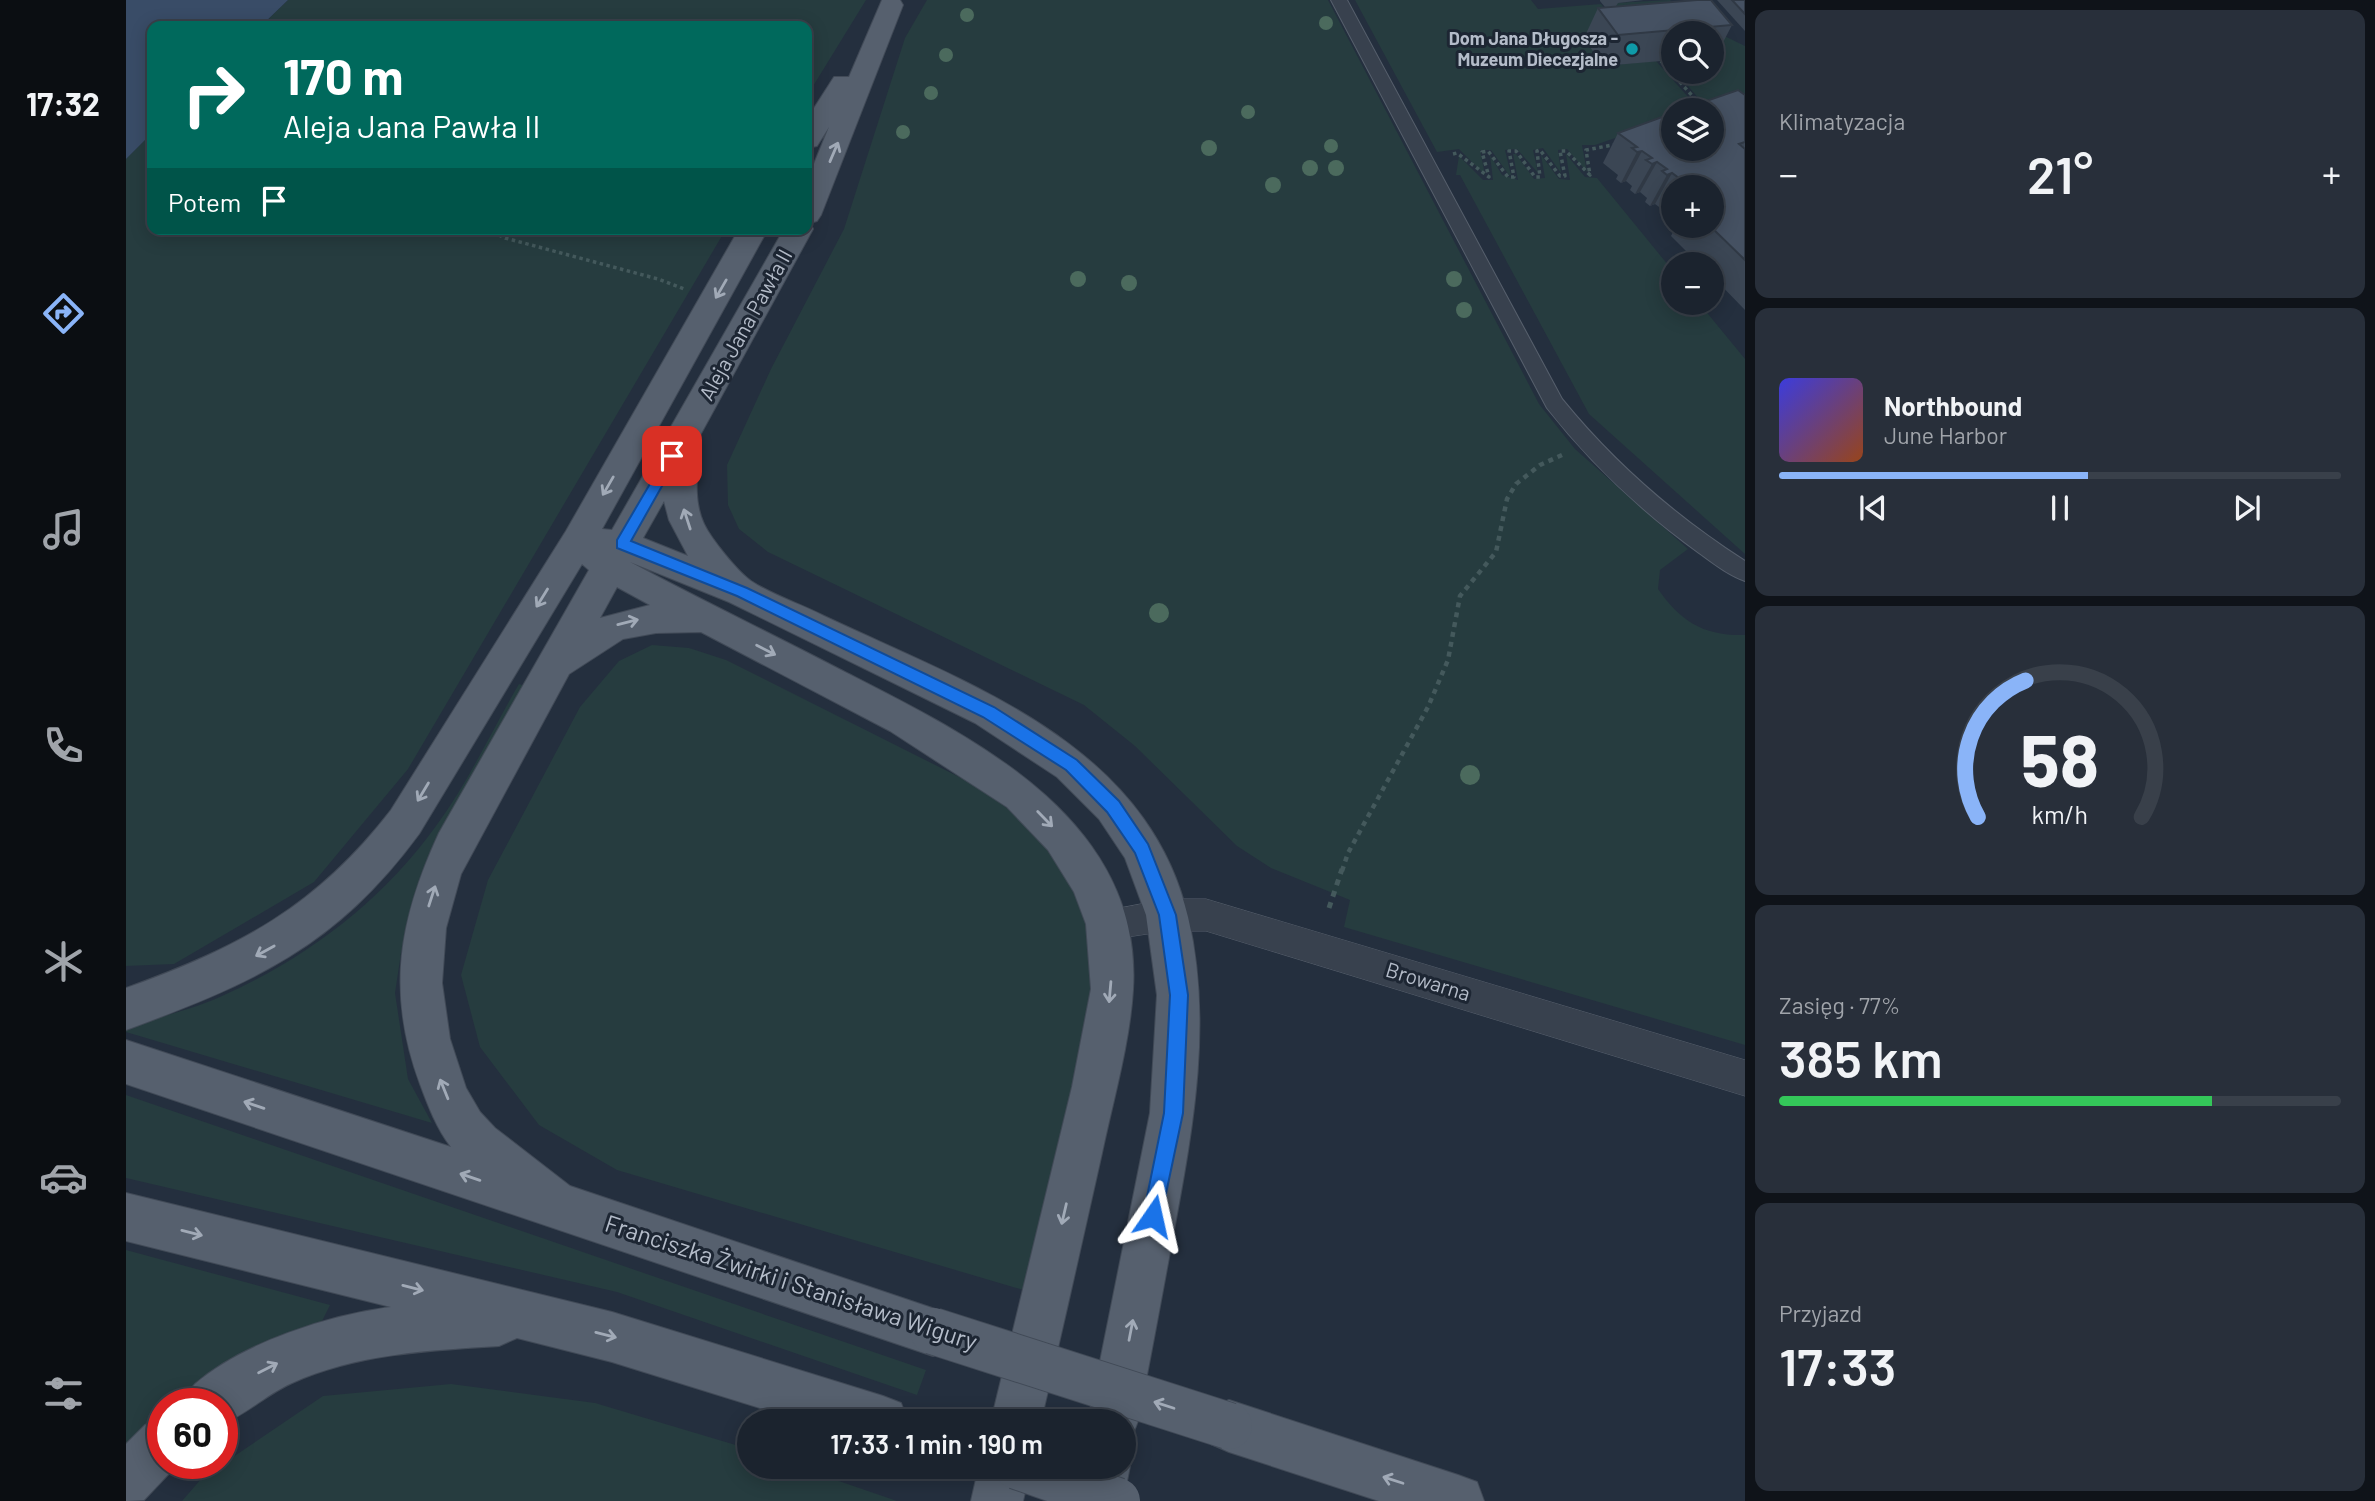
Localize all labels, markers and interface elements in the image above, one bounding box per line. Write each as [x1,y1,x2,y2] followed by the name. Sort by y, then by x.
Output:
[1661,21,1724,315] map controls
[1661,21,1724,84] button: search
[1449,27,1618,70] place label: Dom Jana Długosza - Muzeum Diecezjalne
[1624,41,1640,57] marker: Dom Jana Długosza - Muzeum Diecezjalne
[283,46,403,105] text: 170 m
[168,49,259,140] icon: right
[26,84,100,122] text: 17:32
[1661,98,1724,161] button: layers
[283,106,541,144] text: Aleja Jana Pawła II
[1779,107,1905,135] text: Klimatyzacja
[828,142,841,163] one-way arrow
[2027,142,2093,204] text: 21°
[1779,150,1798,196] text: −
[2322,150,2341,196] text: +
[1661,175,1724,238] button: +
[255,182,293,220] icon: arrive
[168,186,241,217] text: Potem
[693,244,797,404] street label: Aleja Jana Pawła II
[1661,252,1724,315] button: −
[714,278,728,298] one-way arrow
[39,289,88,338] icon: directions
[1884,390,2022,421] text: Northbound
[1884,421,2007,449] text: June Harbor
[642,426,702,486] pin
[653,437,691,475] icon: arrive
[601,476,615,496] one-way arrow
[1854,489,1892,527] icon: previous
[2041,489,2079,527] icon: pause
[2228,489,2266,527] icon: next
[39,505,88,554] icon: music
[680,509,692,531] one-way arrow
[534,587,548,607] one-way arrow
[616,615,638,628] one-way arrow
[755,644,776,657] one-way arrow
[2021,714,2099,802] text: 58
[39,721,88,770] icon: phone
[416,781,430,801] one-way arrow
[2032,798,2088,828] text: km/h
[1036,811,1053,828] one-way arrow
[426,885,439,907] one-way arrow
[39,937,88,986] icon: climate
[255,945,276,958] one-way arrow
[1383,956,1474,1005] street label: Browarna
[1103,980,1116,1002] one-way arrow
[1779,991,1900,1019] text: Zasięg · 77%
[1779,1026,1943,1088] text: 385 km
[437,1078,450,1100] one-way arrow
[243,1098,265,1111] one-way arrow
[39,1153,88,1202] icon: car
[459,1170,481,1182] one-way arrow
[1116,1179,1190,1253] position arrow
[1057,1202,1070,1225] one-way arrow
[602,1208,981,1356] street label: Franciszka Żwirki i Stanisława Wigury
[180,1227,203,1240] one-way arrow
[401,1282,424,1295] one-way arrow
[1779,1299,1862,1327] text: Przyjazd
[1124,1319,1138,1342] one-way arrow
[594,1329,617,1342] one-way arrow
[1779,1334,1896,1396] text: 17:33
[257,1360,277,1374] one-way arrow
[39,1369,88,1418] icon: filters
[147,1388,238,1479] speed limit sign: 60
[1154,1398,1176,1410] one-way arrow
[830,1428,1043,1459] text: 17:33 · 1 min · 190 m
[1383,1472,1405,1485] one-way arrow

